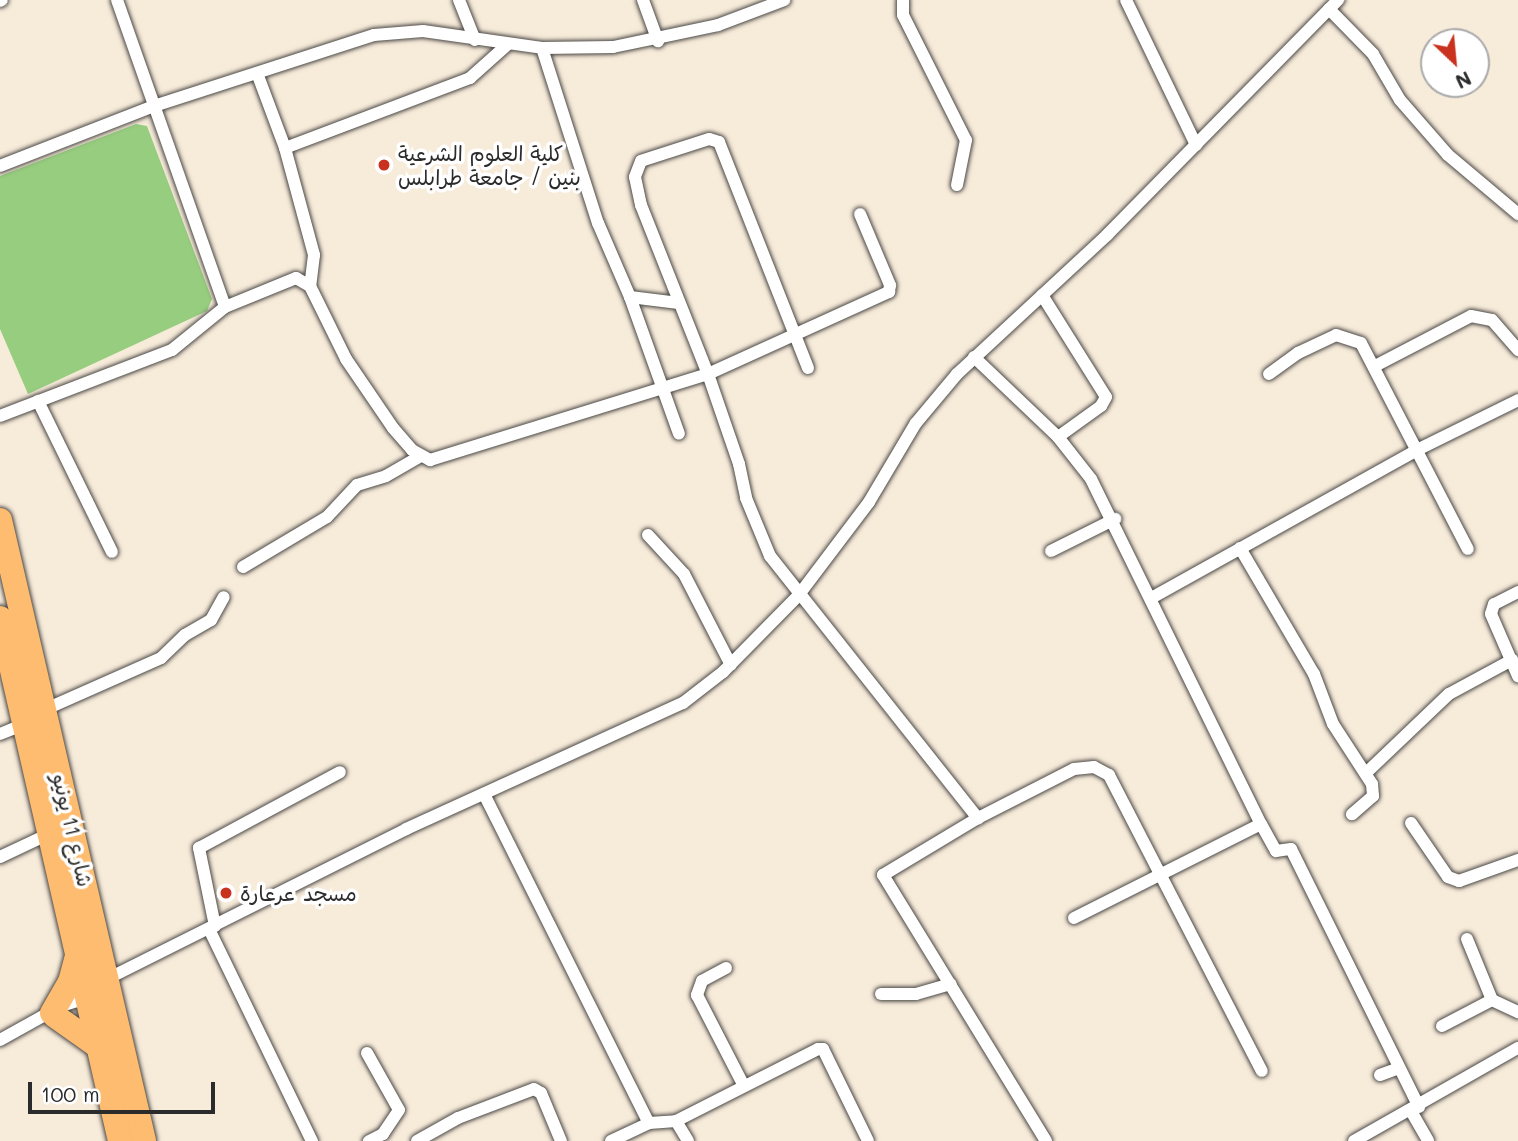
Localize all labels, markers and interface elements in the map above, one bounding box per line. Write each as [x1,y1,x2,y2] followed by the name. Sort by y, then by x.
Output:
[1420,28,1490,98] north arrow
[1452,66,1476,95] text: N
[398,140,581,190] place label: كلية العلوم الشرعية بنين / جامعة طرابلس
[376,157,392,173] marker: كلية العلوم الشرعية بنين / جامعة طرابلس
[48,771,98,889] street label: شارع 11 يونيو
[240,880,357,906] place label: مسجد عرعارة
[218,885,234,901] marker: مسجد عرعارة
[32,1068,219,1112] scale bar
[41,1080,100,1107] text: 100 m

